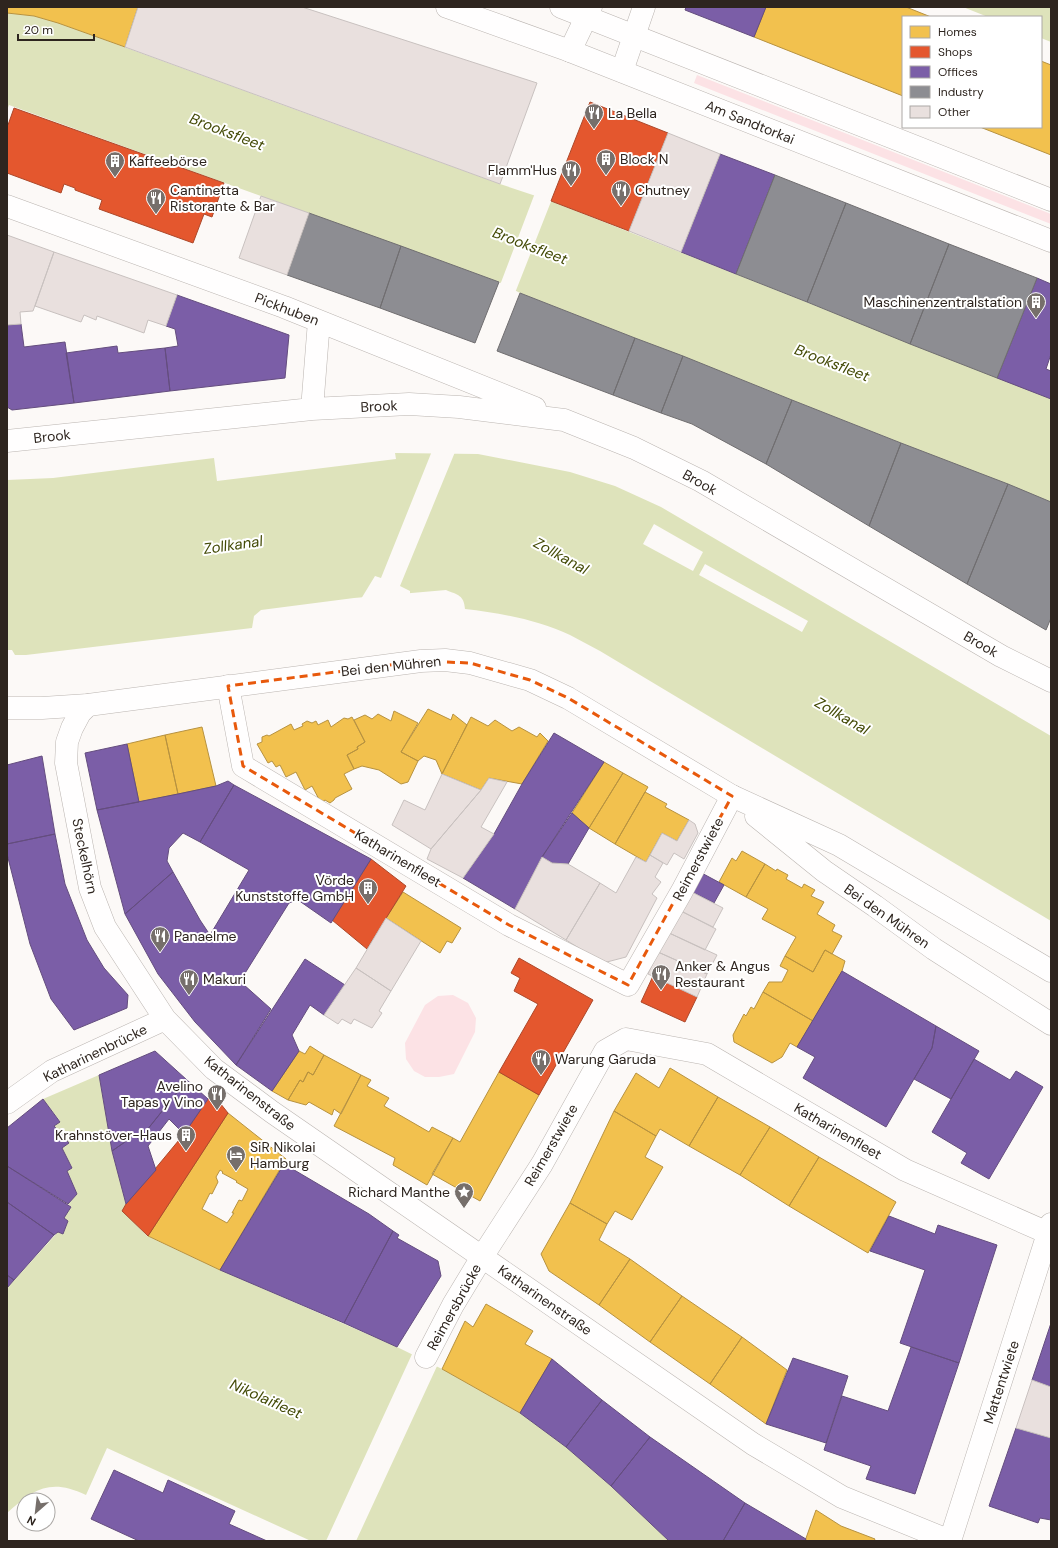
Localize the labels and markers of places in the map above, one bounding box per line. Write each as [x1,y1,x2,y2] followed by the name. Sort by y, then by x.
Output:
[583,102,605,130] restaurant icon: La Bella
[608,104,657,122] place label: La Bella
[595,148,617,176] building icon: Block N
[104,150,126,178] building icon: Kaffeebörse
[620,150,668,168] place label: Block N
[129,152,207,170] place label: Kaffeebörse
[560,159,582,187] restaurant icon: Flamm'Hus
[488,161,557,179] place label: Flamm'Hus
[610,179,632,207] restaurant icon: Chutney
[170,181,275,215] place label: Cantinetta Ristorante & Bar
[635,181,690,199] place label: Chutney
[145,187,167,215] restaurant icon: Cantinetta Ristorante & Bar
[1025,291,1047,319] building icon: Maschinenzentralstation
[864,293,1022,311] place label: Maschinenzentralstation
[235,871,354,905] place label: Vörde Kunststoffe GmbH
[357,877,379,905] building icon: Vörde Kunststoffe GmbH
[149,925,171,953] restaurant icon: Panaelme
[174,927,237,945] place label: Panaelme
[675,957,770,991] place label: Anker & Angus Restaurant
[650,963,672,991] restaurant icon: Anker & Angus Restaurant
[178,968,200,996] restaurant icon: Makuri
[203,970,246,988] place label: Makuri
[530,1048,552,1076] restaurant icon: Warung Garuda
[555,1050,656,1068] place label: Warung Garuda
[121,1077,203,1111] place label: Avelino Tapas y Vino
[206,1083,228,1111] restaurant icon: Avelino Tapas y Vino
[175,1124,197,1152] building icon: Krahnstöver-Haus
[55,1126,172,1144] place label: Krahnstöver-Haus
[250,1138,316,1172] place label: SiR Nikolai Hamburg
[225,1144,247,1172] hotel icon: SiR Nikolai Hamburg
[453,1181,475,1209] place icon: Richard Manthe
[348,1183,450,1201] place label: Richard Manthe

